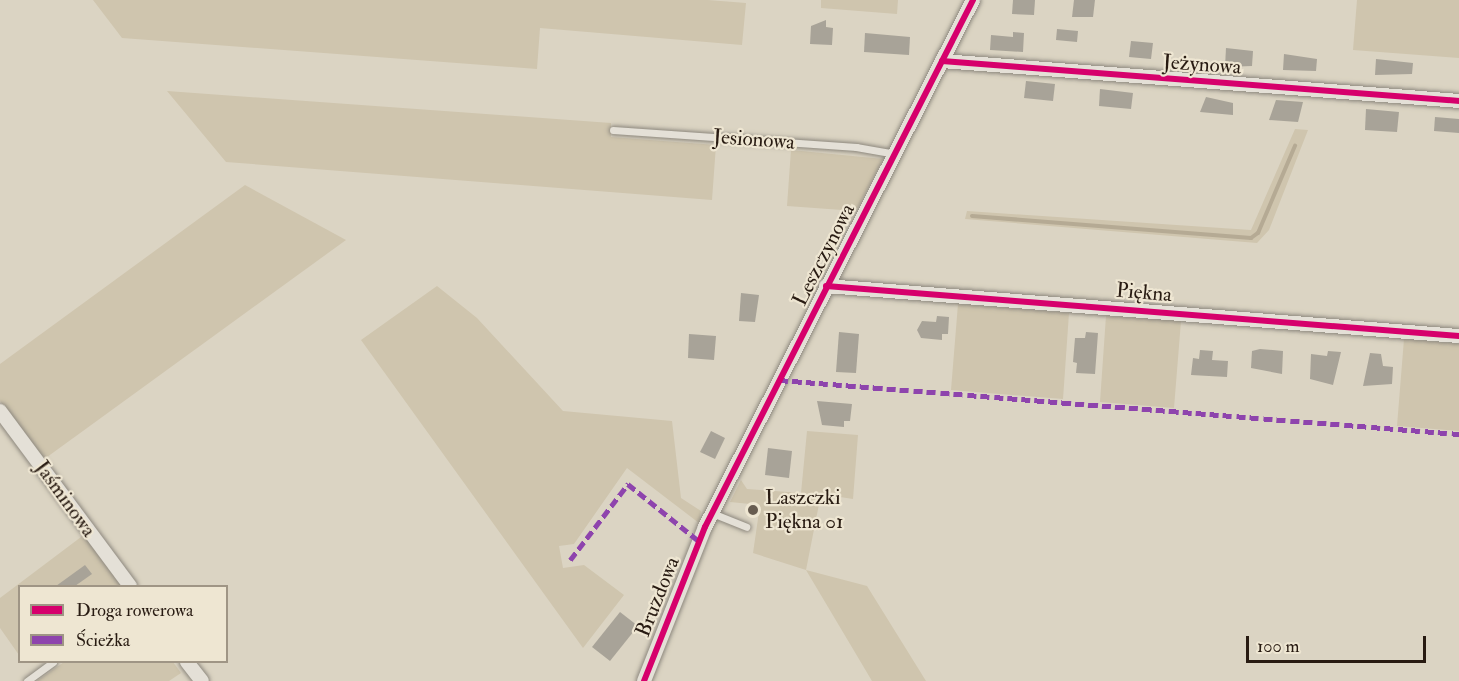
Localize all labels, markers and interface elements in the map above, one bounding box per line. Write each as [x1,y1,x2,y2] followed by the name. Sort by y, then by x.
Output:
[1162,50,1242,80] street label: Jeżynowa
[712,125,796,155] street label: Jesionowa
[787,200,861,310] street label: Leszczynowa
[1115,278,1173,308] street label: Piękna
[29,456,101,542] street label: Jaśminowa
[765,485,843,535] place label: Laszczki Piękna 01
[746,503,760,517] marker: Laszczki Piękna 01
[631,553,685,641] street label: Bruzdowa
[18,585,228,663] legend
[76,599,193,622] text: Droga rowerowa
[1249,624,1429,662] scale bar
[76,629,130,652] text: Ścieżka
[1257,635,1300,658] text: 100 m

